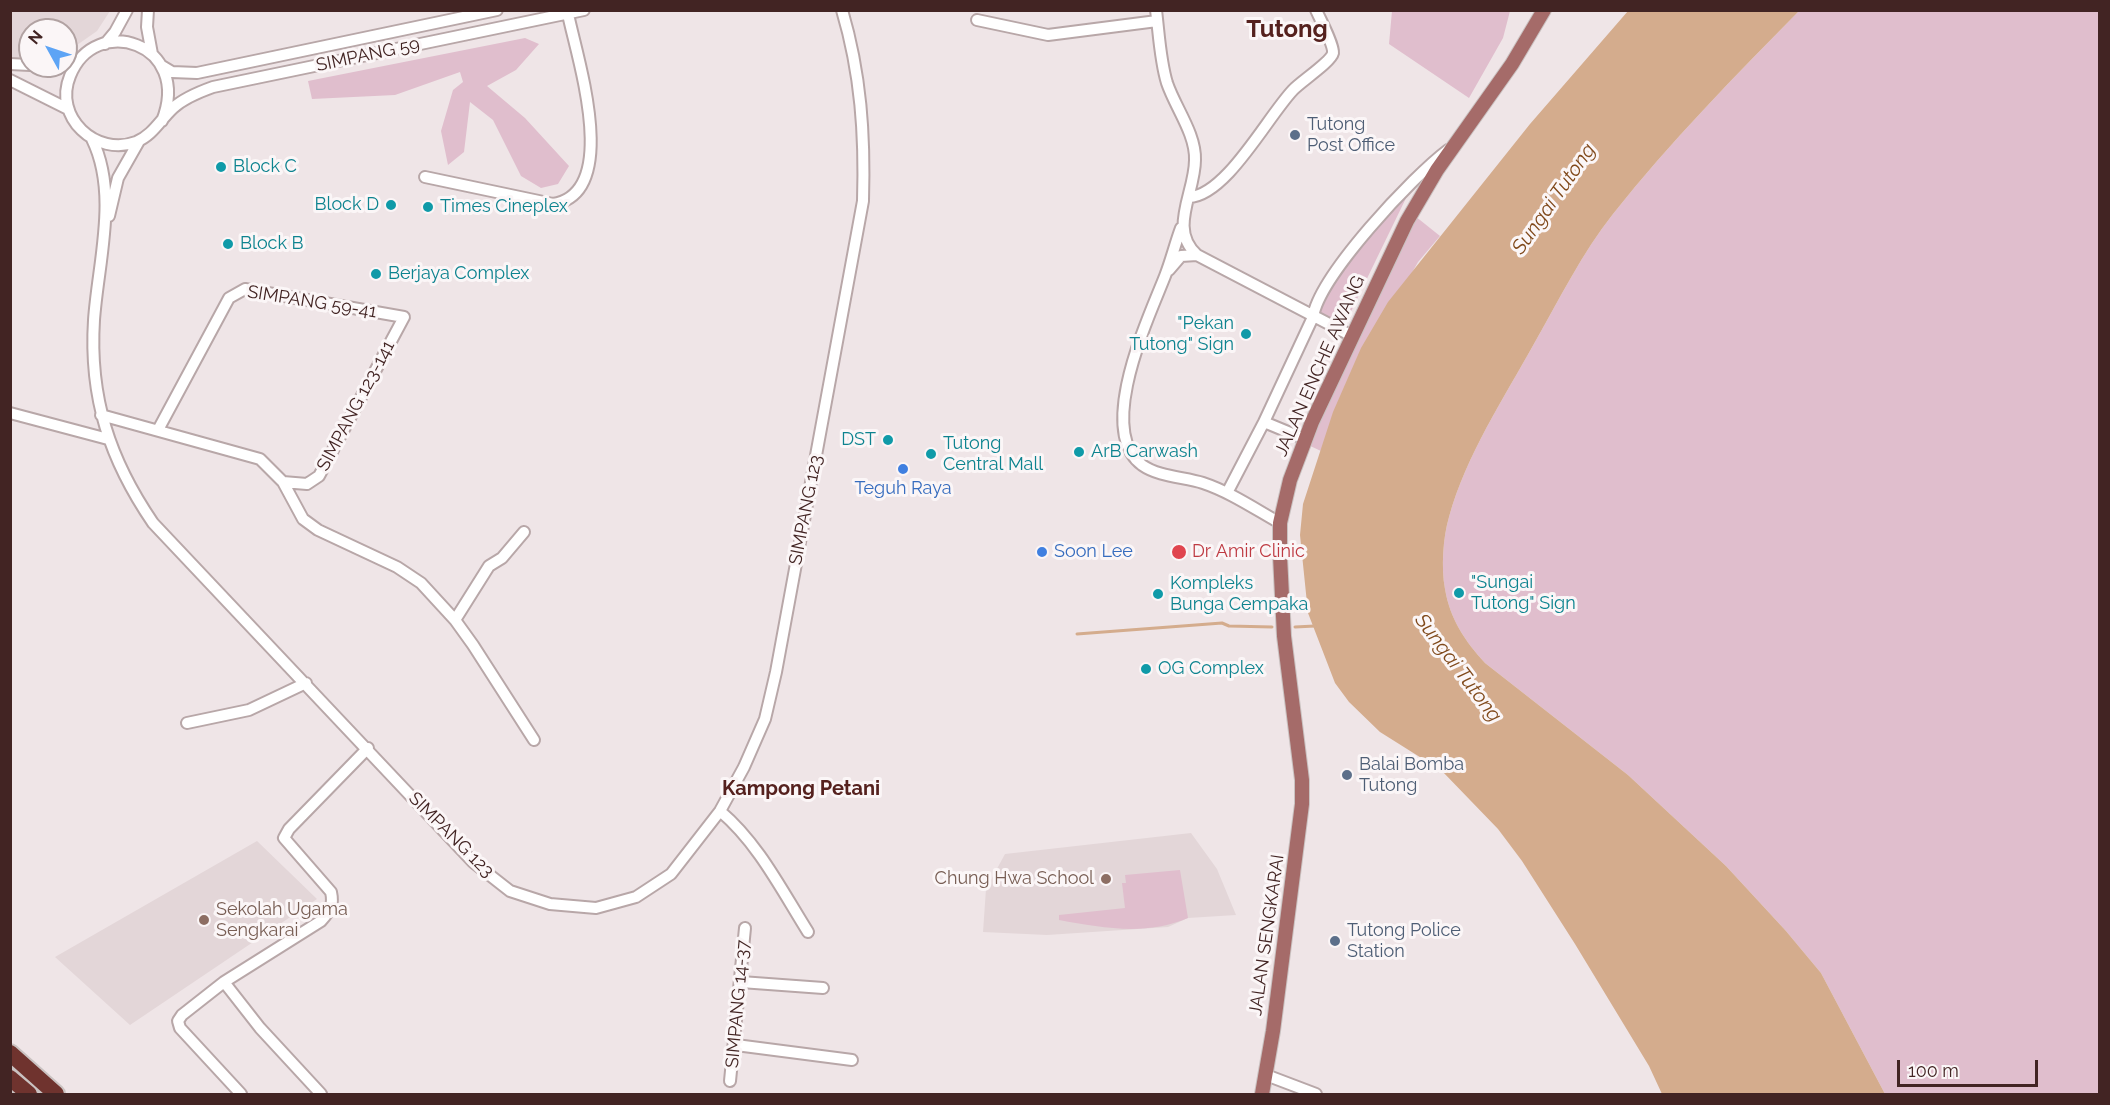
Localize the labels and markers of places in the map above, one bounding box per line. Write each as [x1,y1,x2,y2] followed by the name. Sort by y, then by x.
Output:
[1307,114,1395,156] place label: Tutong Post Office
[1288,128,1302,142] marker: Tutong Post Office
[233,156,297,178] place label: Block C
[214,160,228,174] marker: Block C
[315,194,379,216] place label: Block D
[440,196,568,218] place label: Times Cineplex
[384,198,398,212] marker: Block D
[421,200,435,214] marker: Times Cineplex
[240,233,304,255] place label: Block B
[221,237,235,251] marker: Block B
[388,263,529,285] place label: Berjaya Complex
[369,267,383,281] marker: Berjaya Complex
[1129,313,1234,356] place label: "Pekan Tutong" Sign
[1239,327,1253,341] marker: "Pekan Tutong" Sign
[841,429,876,451] place label: DST
[881,433,895,447] marker: DST
[943,433,1043,476] place label: Tutong Central Mall
[1091,441,1198,463] place label: ArB Carwash
[1072,445,1086,459] marker: ArB Carwash
[924,447,938,461] marker: Tutong Central Mall
[896,462,910,476] marker: Teguh Raya
[855,478,951,500] place label: Teguh Raya
[1054,541,1133,563] place label: Soon Lee
[1192,541,1305,563] place label: Dr Amir Clinic
[1170,543,1188,561] marker: Dr Amir Clinic
[1035,545,1049,559] marker: Soon Lee
[1471,572,1576,614] place label: "Sungai Tutong" Sign
[1170,573,1308,616] place label: Kompleks Bunga Cempaka
[1452,586,1466,600] marker: "Sungai Tutong" Sign
[1151,587,1165,601] marker: Kompleks Bunga Cempaka
[1158,658,1264,680] place label: OG Complex
[1139,662,1153,676] marker: OG Complex
[1359,754,1464,796] place label: Balai Bomba Tutong
[1340,768,1354,782] marker: Balai Bomba Tutong
[935,868,1094,890] place label: Chung Hwa School
[1099,872,1113,886] marker: Chung Hwa School
[216,899,348,942] place label: Sekolah Ugama Sengkarai
[197,913,211,927] marker: Sekolah Ugama Sengkarai
[1347,920,1461,962] place label: Tutong Police Station
[1328,934,1342,948] marker: Tutong Police Station

